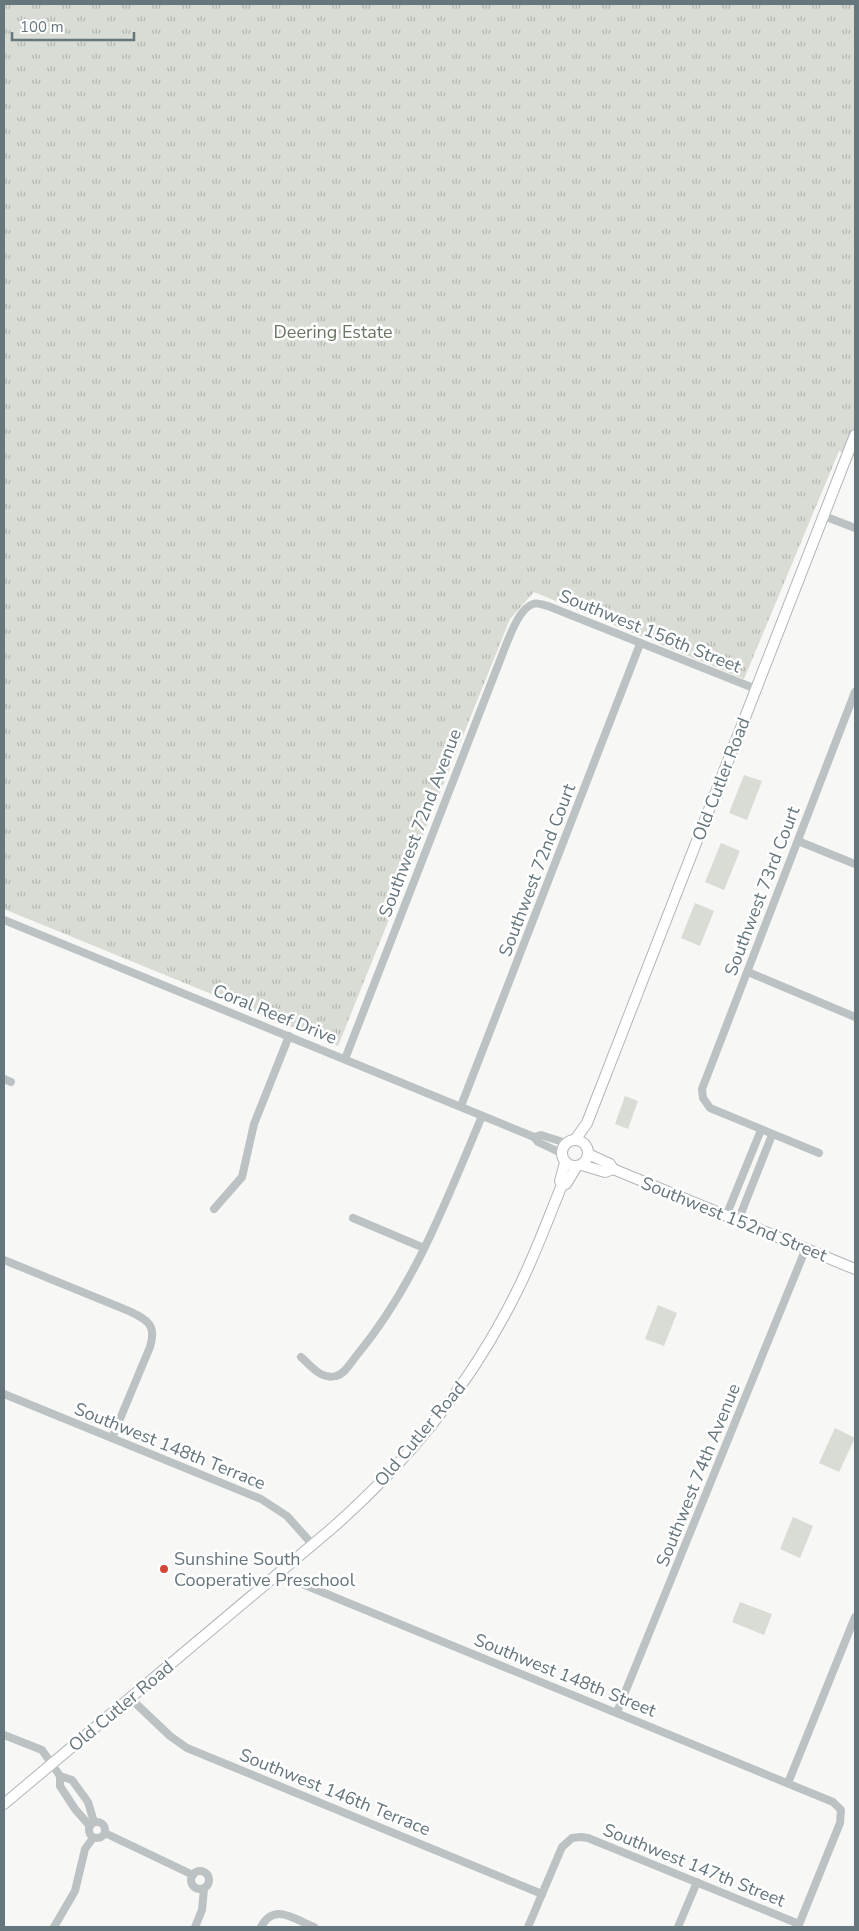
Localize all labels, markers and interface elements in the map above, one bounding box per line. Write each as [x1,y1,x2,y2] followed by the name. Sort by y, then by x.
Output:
[12,10,135,42] scale bar
[20,17,64,37] text: 100 m
[273,320,393,344] park label: Deering Estate
[555,583,745,679] street label: Southwest 156th Street
[686,714,756,844] street label: Old Cutler Road
[373,725,467,921] street label: Southwest 72nd Avenue
[493,779,581,960] street label: Southwest 72nd Court
[719,802,806,979] street label: Southwest 73rd Court
[209,978,341,1050] street label: Coral Reef Drive
[637,1171,831,1268] street label: Southwest 152nd Street
[369,1376,471,1492] street label: Old Cutler Road
[650,1380,746,1570] street label: Southwest 74th Avenue
[71,1397,269,1495] street label: Southwest 148th Terrace
[174,1547,356,1592] place label: Sunshine South Cooperative Preschool
[158,1563,170,1575] marker: Sunshine South Cooperative Preschool
[470,1627,660,1723] street label: Southwest 148th Street
[63,1655,179,1757] street label: Old Cutler Road
[236,1743,434,1841] street label: Southwest 146th Terrace
[599,1817,789,1913] street label: Southwest 147th Street

